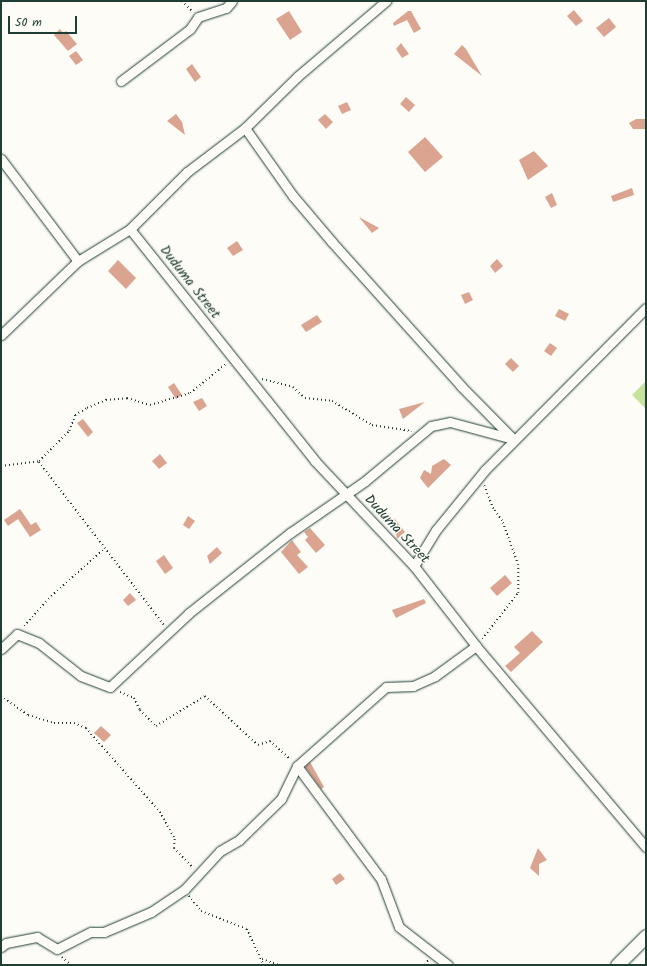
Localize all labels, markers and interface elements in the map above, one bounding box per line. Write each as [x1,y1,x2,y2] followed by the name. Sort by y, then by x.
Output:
[10,8,79,34] scale bar
[15,13,42,32] text: 50 m
[156,242,224,322] street label: Duduma Street
[361,491,433,567] street label: Duduma Street

